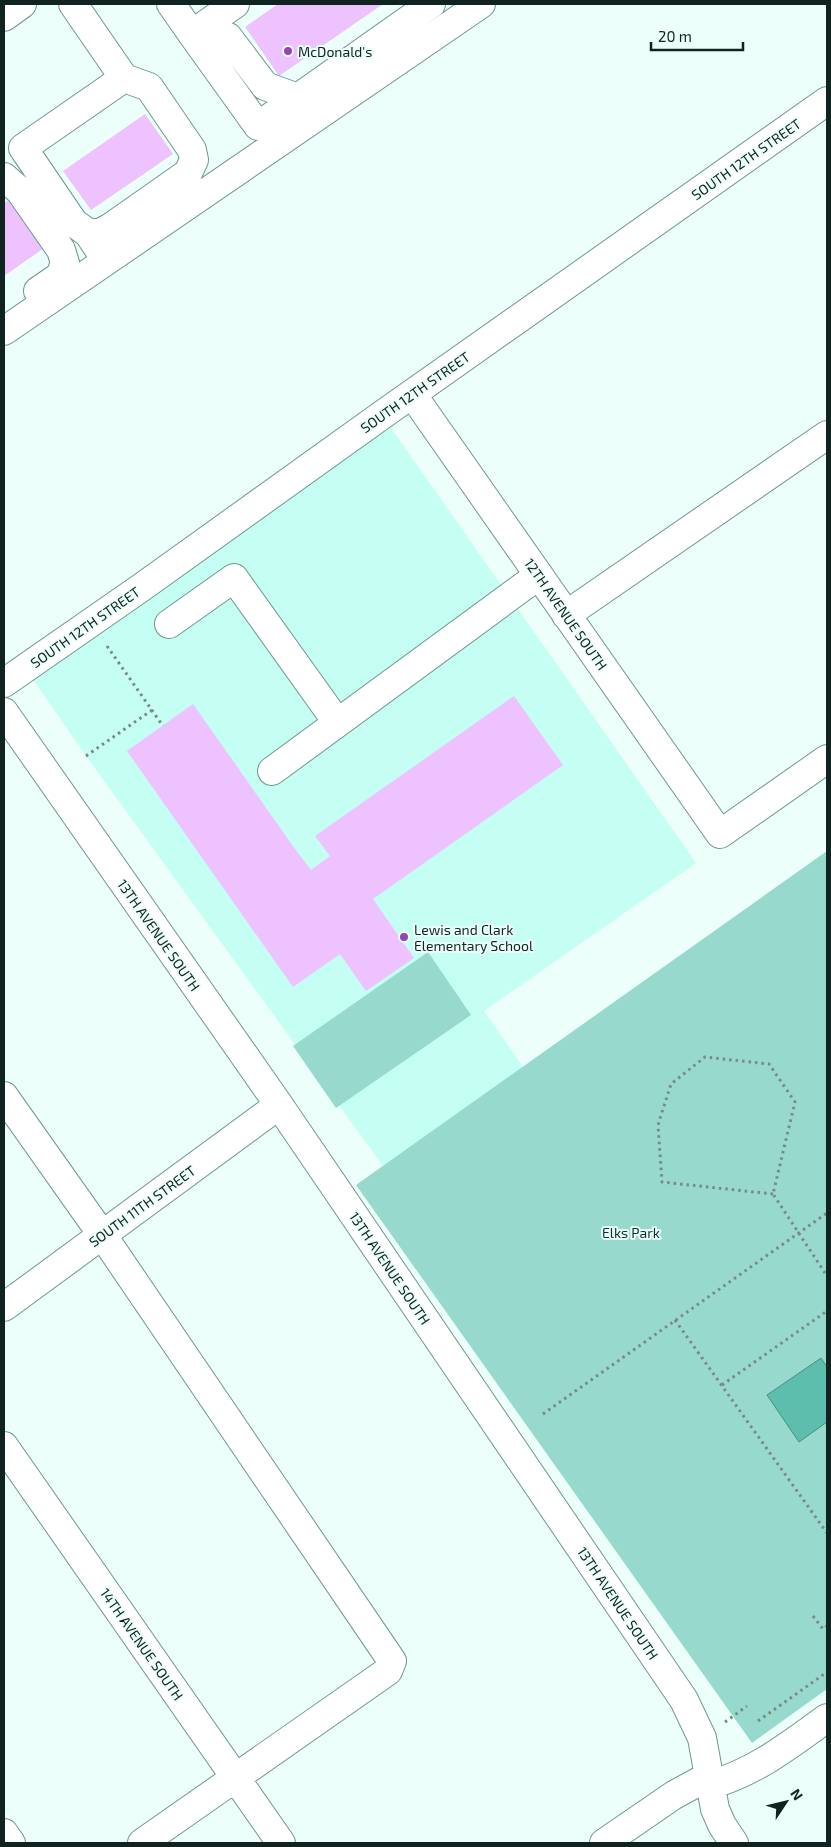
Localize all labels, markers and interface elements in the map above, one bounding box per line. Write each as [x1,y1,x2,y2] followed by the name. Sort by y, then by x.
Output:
[651,20,744,52] scale bar
[658,27,692,45] text: 20 m
[298,43,372,60] place label: McDonald's
[282,45,294,57] marker: McDonald's
[688,115,804,203] street label: SOUTH 12TH STREET
[357,348,473,436] street label: SOUTH 12TH STREET
[521,555,611,673] street label: 12TH AVENUE SOUTH
[27,583,143,671] street label: SOUTH 12TH STREET
[114,876,204,994] street label: 13TH AVENUE SOUTH
[414,921,534,954] place label: Lewis and Clark Elementary School
[398,931,410,943] marker: Lewis and Clark Elementary School
[85,1162,199,1250] street label: SOUTH 11TH STREET
[346,1208,434,1328] street label: 13TH AVENUE SOUTH
[602,1224,660,1241] park label: Elks Park
[574,1543,662,1663] street label: 13TH AVENUE SOUTH
[97,1585,187,1703] street label: 14TH AVENUE SOUTH
[761,1777,811,1827] north arrow
[787,1785,807,1803] text: N

